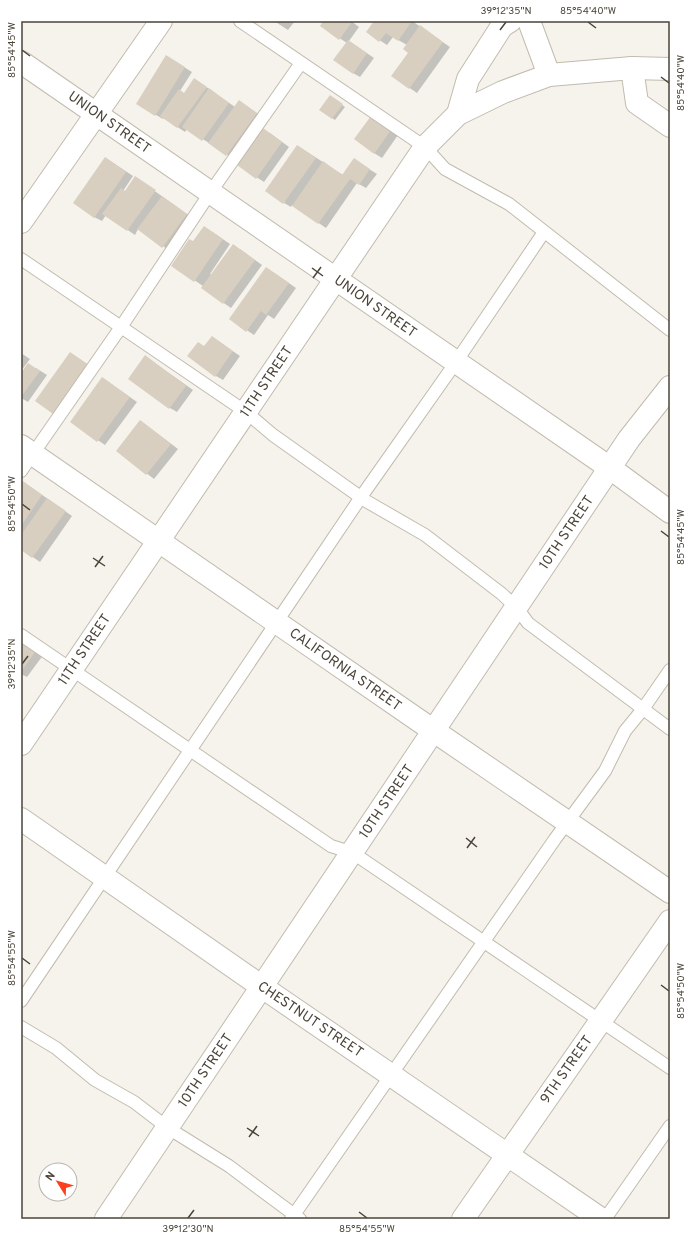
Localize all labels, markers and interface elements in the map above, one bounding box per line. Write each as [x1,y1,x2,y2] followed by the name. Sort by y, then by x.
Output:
[480,5,532,18] text: 39°12'35"N
[560,5,616,18] text: 85°54'40"W
[6,22,19,78] text: 85°54'45"W
[675,55,688,111] text: 85°54'40"W
[64,88,154,158] street label: UNION STREET
[330,272,420,342] street label: UNION STREET
[237,343,297,421] street label: 11TH STREET
[6,476,19,532] text: 85°54'50"W
[536,493,598,573] street label: 10TH STREET
[675,509,688,565] text: 85°54'45"W
[55,611,115,689] street label: 11TH STREET
[286,625,404,715] street label: CALIFORNIA STREET
[6,638,19,690] text: 39°12'35"N
[356,762,418,842] street label: 10TH STREET
[6,930,19,986] text: 85°54'55"W
[675,963,688,1019] text: 85°54'50"W
[254,978,366,1062] street label: CHESTNUT STREET
[175,1031,237,1111] street label: 10TH STREET
[537,1033,597,1107] street label: 9TH STREET
[38,1162,78,1202] north arrow
[43,1169,59,1184] text: N
[162,1223,214,1236] text: 39°12'30"N
[339,1223,395,1236] text: 85°54'55"W

